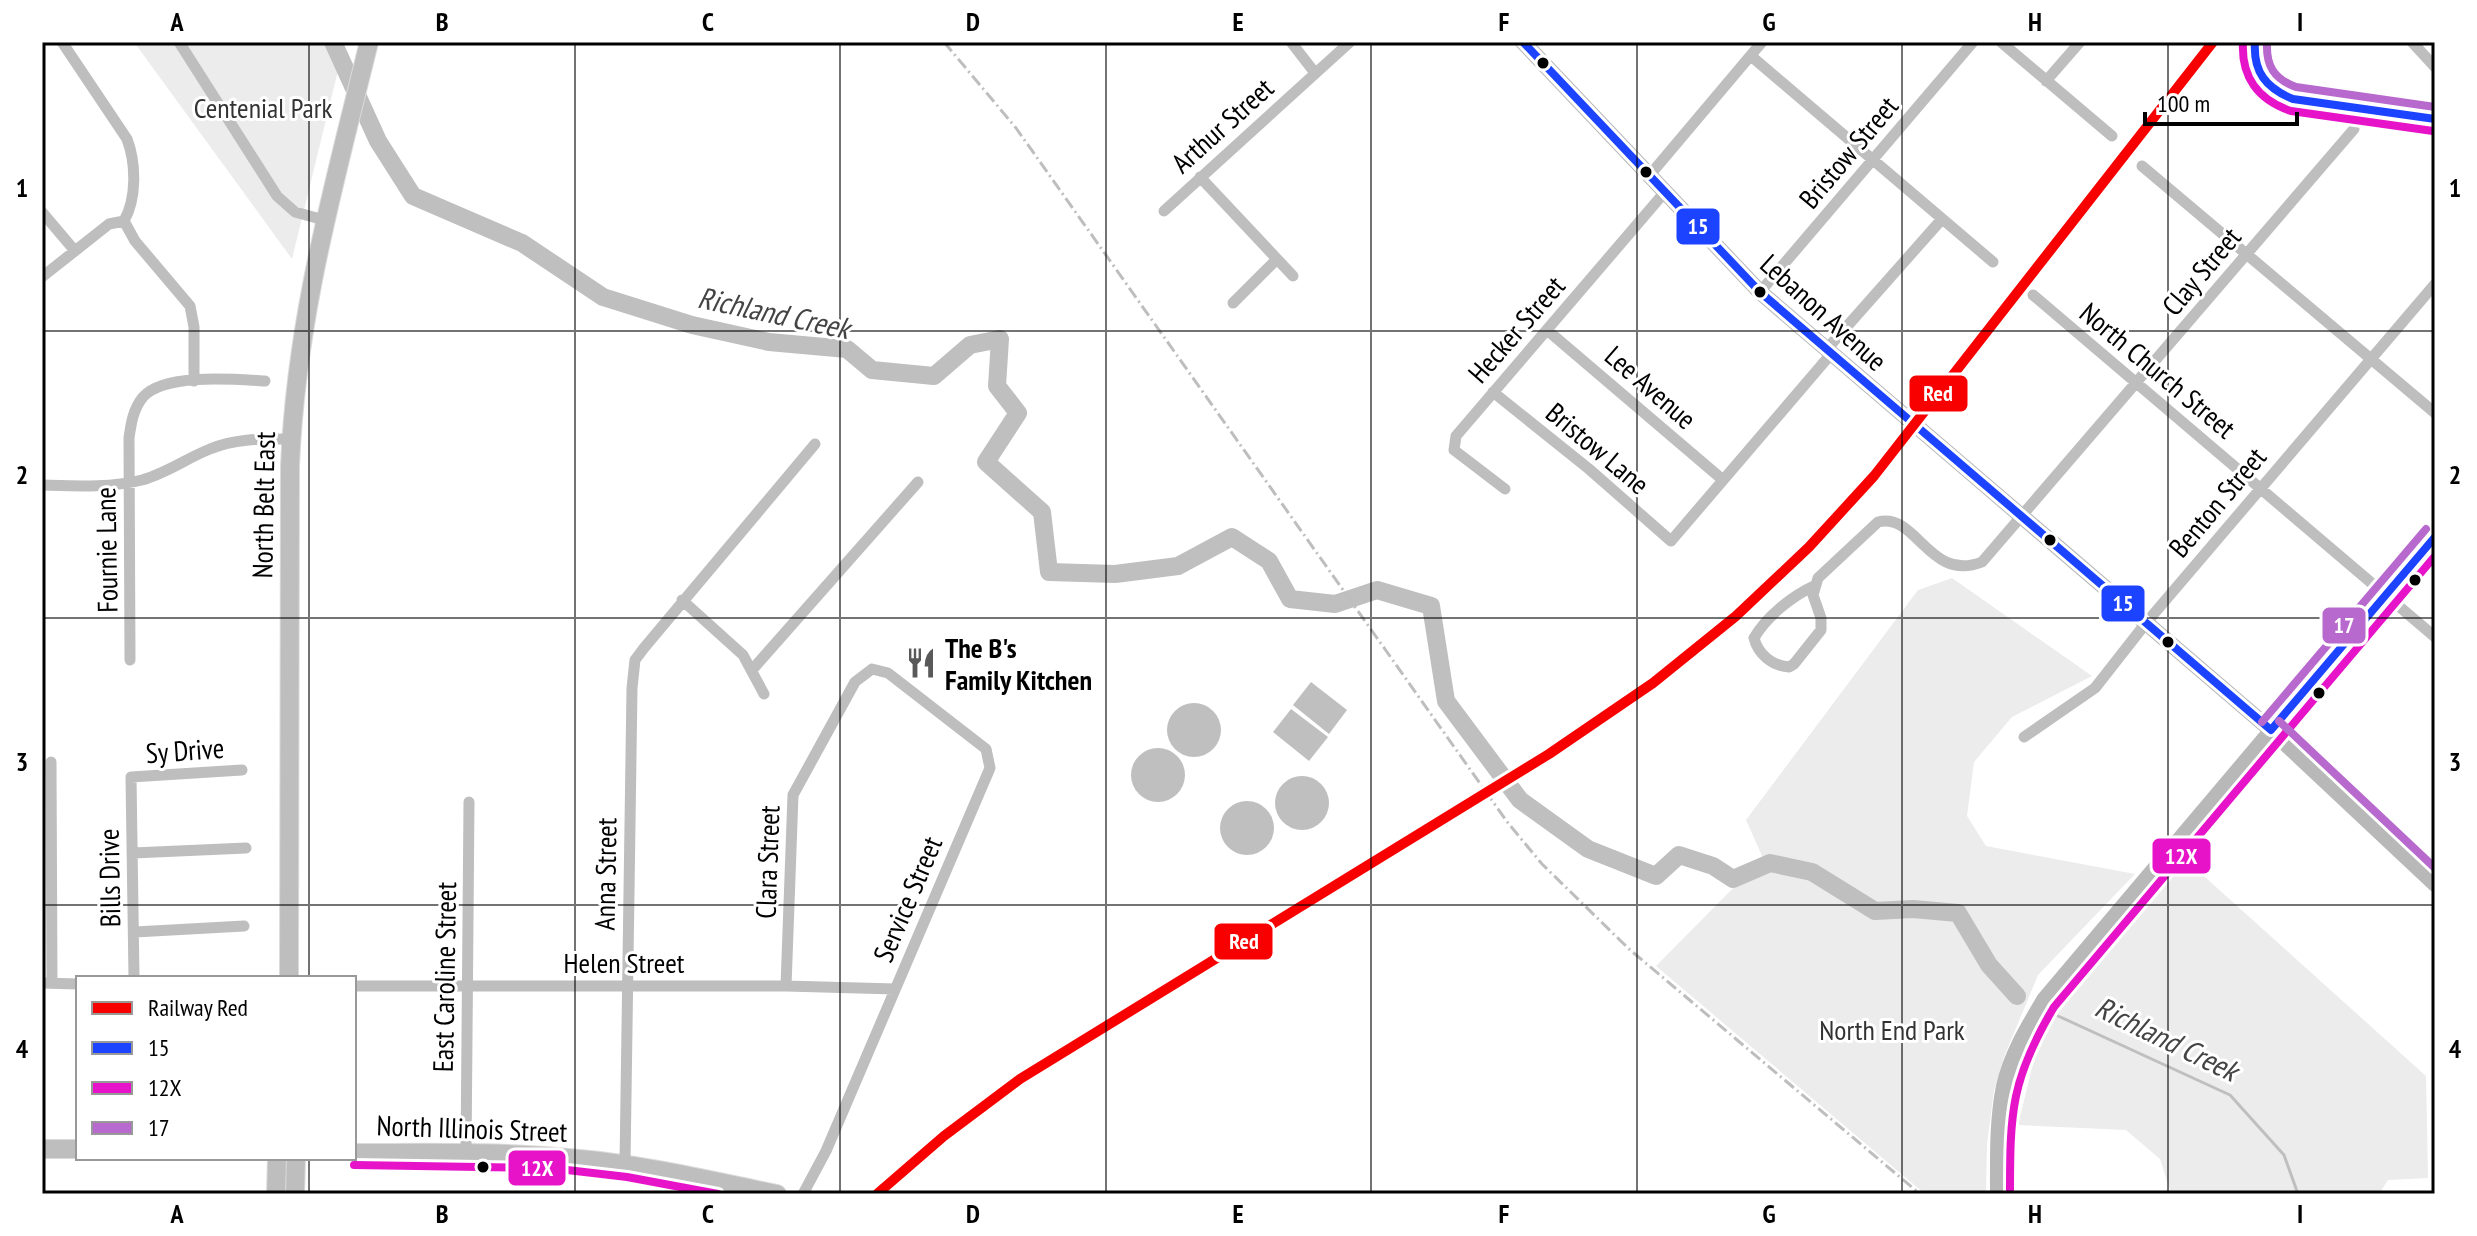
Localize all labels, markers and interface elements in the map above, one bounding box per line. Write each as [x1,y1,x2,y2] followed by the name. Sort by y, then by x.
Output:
[169,5,184,38] text: A
[436,5,449,38] text: B
[702,5,714,38] text: C
[966,5,980,38] text: D
[1232,5,1244,38] text: E
[1499,5,1510,38] text: F
[1762,5,1776,38] text: G
[2028,5,2042,38] text: H
[2297,5,2303,38] text: I
[1535,55,1551,71] unlabelled marker
[1163,69,1281,181] street label: Arthur Street
[2145,76,2297,126] scale bar
[1790,88,1906,216] street label: Bristow Street
[2157,88,2210,119] text: 100 m
[194,89,332,126] park label: Centenial Park
[1638,164,1654,180] unlabelled marker
[16,171,28,204] text: 1
[2449,171,2461,204] text: 1
[1675,207,1721,246] line badge: 15
[1687,212,1709,240] text: 15
[2153,219,2249,323] street label: Clay Street
[1753,245,1895,379] street label: Lebanon Avenue
[1459,268,1573,390] street label: Hecker Street
[695,277,857,348] water label: Richland Creek
[1752,284,1768,300] unlabelled marker
[2072,294,2244,446] street label: North Church Street
[1598,337,1704,437] street label: Lee Avenue
[1908,374,1969,413] line badge: Red
[1923,379,1953,407] text: Red
[1539,394,1657,502] street label: Bristow Lane
[243,431,283,579] street label: North Belt East
[2160,439,2274,565] street label: Benton Street
[16,458,28,491] text: 2
[2449,458,2461,491] text: 2
[86,487,126,613] street label: Fournie Lane
[2042,532,2058,548] unlabelled marker
[2407,572,2423,588] unlabelled marker
[2100,584,2146,623] line badge: 15
[2112,589,2134,617] text: 15
[2321,606,2367,645] line badge: 17
[2333,611,2355,639] text: 17
[945,629,1092,698] place label: The B's Family Kitchen
[2160,634,2176,650] unlabelled marker
[904,646,938,680] restaurant icon: The B's Family Kitchen
[2311,685,2327,701] unlabelled marker
[145,729,225,771] street label: Sy Drive
[16,745,28,778] text: 3
[2449,745,2461,778] text: 3
[747,804,787,919] street label: Clara Street
[586,817,624,931] street label: Anna Street
[90,828,128,928] street label: Bills Drive
[864,830,950,967] street label: Service Street
[2151,837,2212,875] line badge: 12X
[2165,842,2198,870] text: 12X
[424,881,464,1072] street label: East Caroline Street
[1213,922,1274,961] line badge: Red
[1229,927,1259,955] text: Red
[564,944,685,981] street label: Helen Street
[76,976,356,1160] legend
[2089,987,2248,1091] water label: Richland Creek
[148,992,248,1023] text: Railway Red
[1819,1011,1965,1048] park label: North End Park
[16,1032,29,1065] text: 4
[148,1032,170,1063] text: 15
[2449,1032,2462,1065] text: 4
[148,1072,182,1103] text: 12X
[376,1106,568,1150] street label: North Illinois Street
[148,1112,170,1143] text: 17
[507,1149,567,1187] line badge: 12X
[521,1154,554,1182] text: 12X
[475,1159,491,1175] unlabelled marker
[169,1197,184,1230] text: A
[436,1197,449,1230] text: B
[702,1197,714,1230] text: C
[966,1197,980,1230] text: D
[1232,1197,1244,1230] text: E
[1499,1197,1510,1230] text: F
[1762,1197,1776,1230] text: G
[2028,1197,2042,1230] text: H
[2297,1197,2303,1230] text: I

